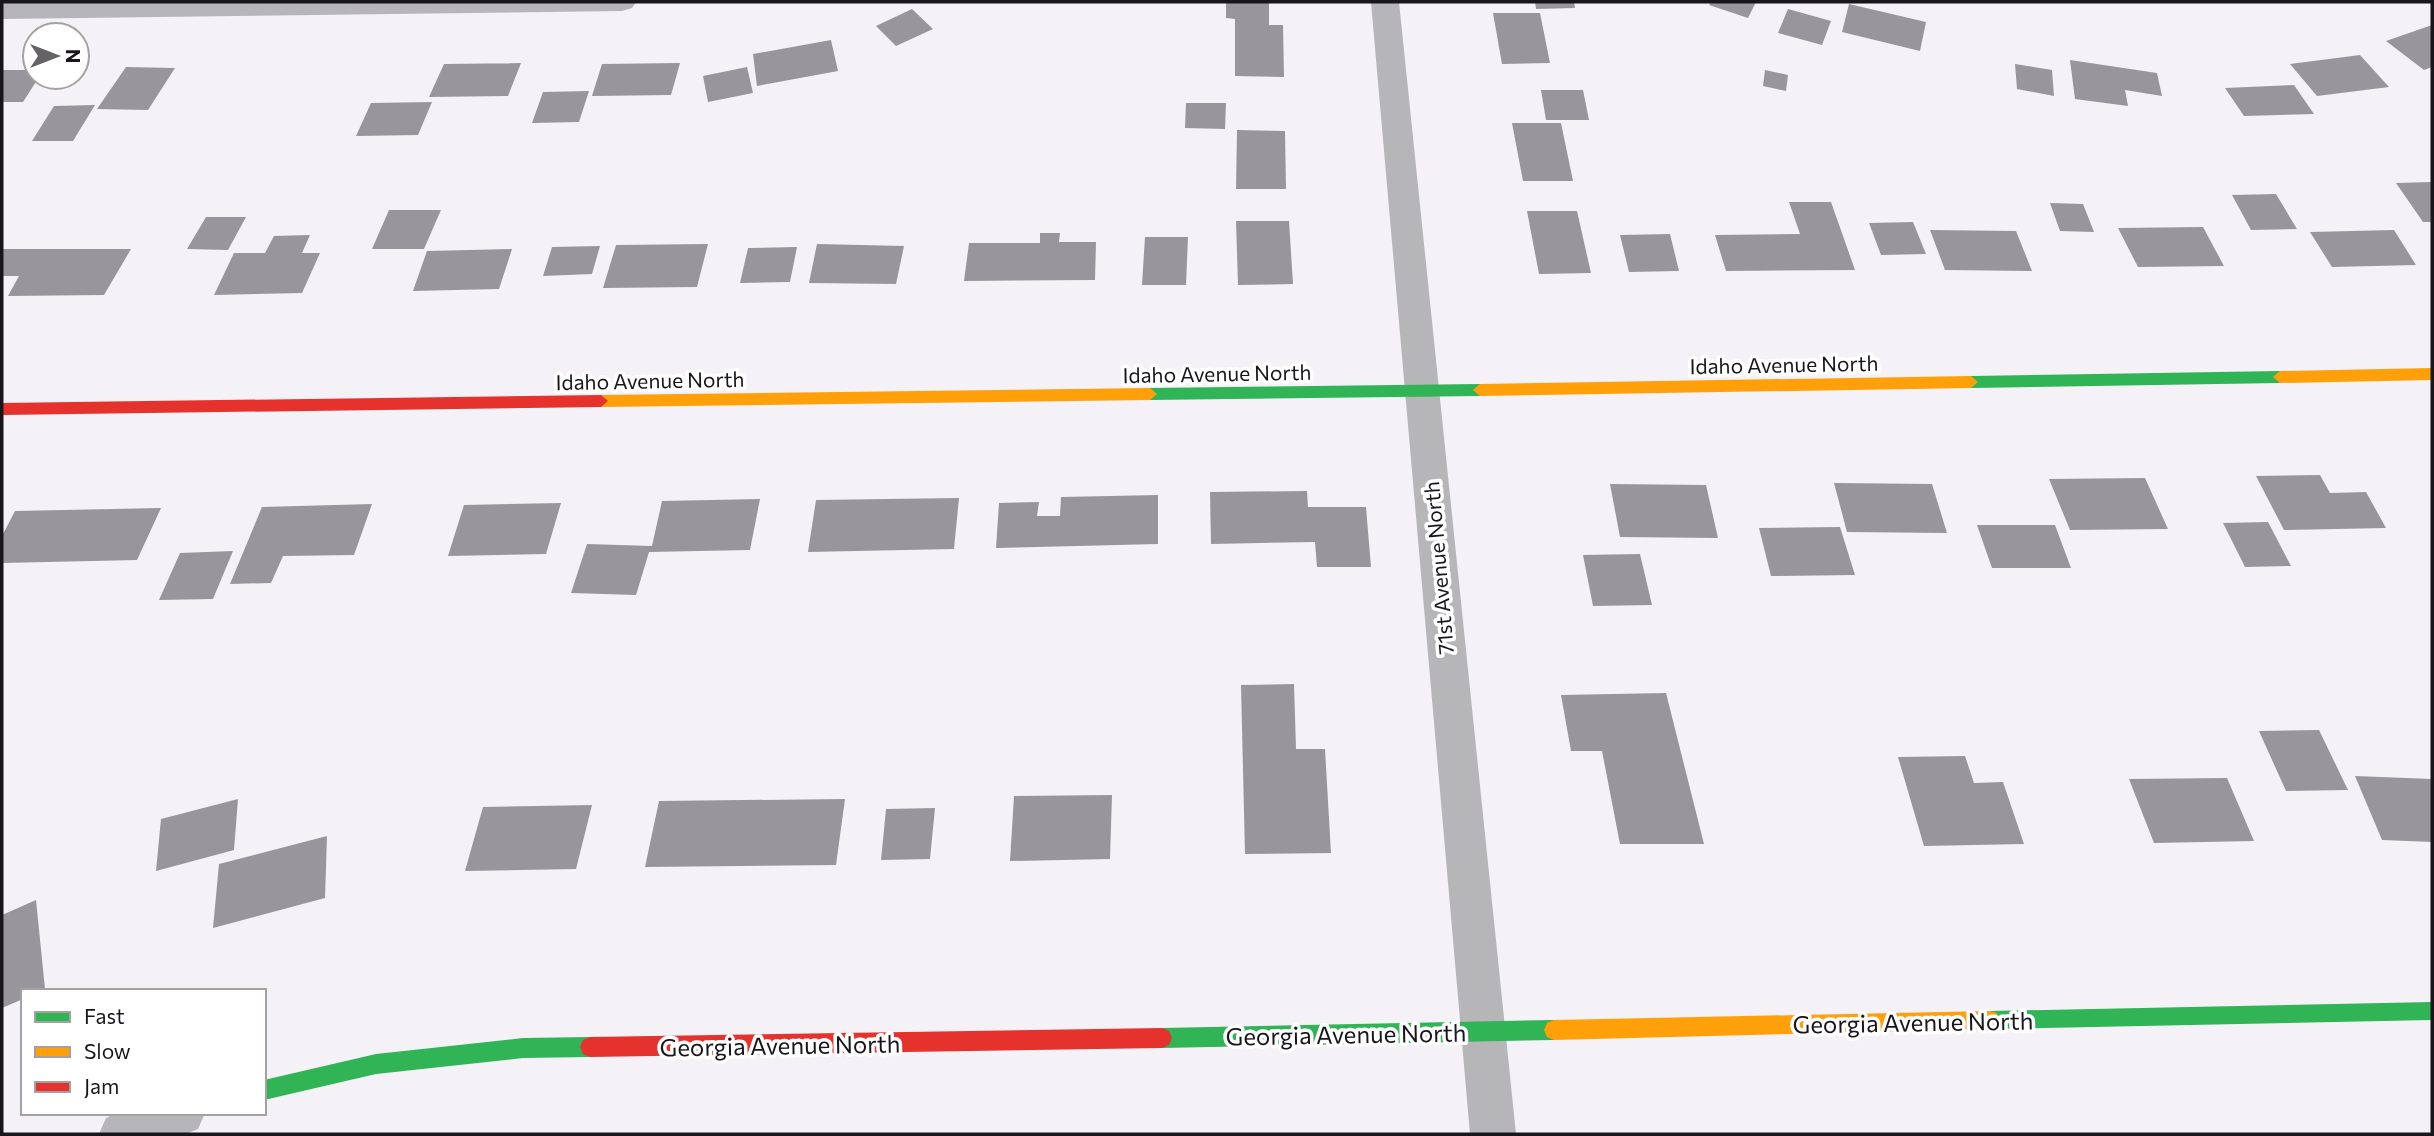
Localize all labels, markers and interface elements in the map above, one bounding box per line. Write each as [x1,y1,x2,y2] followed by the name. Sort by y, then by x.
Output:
[21,21,91,91] north arrow
[62,49,85,63] text: N
[1689,350,1879,378] street label: Idaho Avenue North
[1122,359,1312,387] street label: Idaho Avenue North
[555,366,745,394] street label: Idaho Avenue North
[1418,480,1458,656] street label: 71st Avenue North
[21,989,266,1115] legend
[84,1003,125,1028] text: Fast
[1792,1005,2034,1039] street label: Georgia Avenue North
[1225,1017,1467,1051] street label: Georgia Avenue North
[659,1028,901,1062] street label: Georgia Avenue North
[84,1038,131,1063] text: Slow
[84,1073,119,1098] text: Jam

